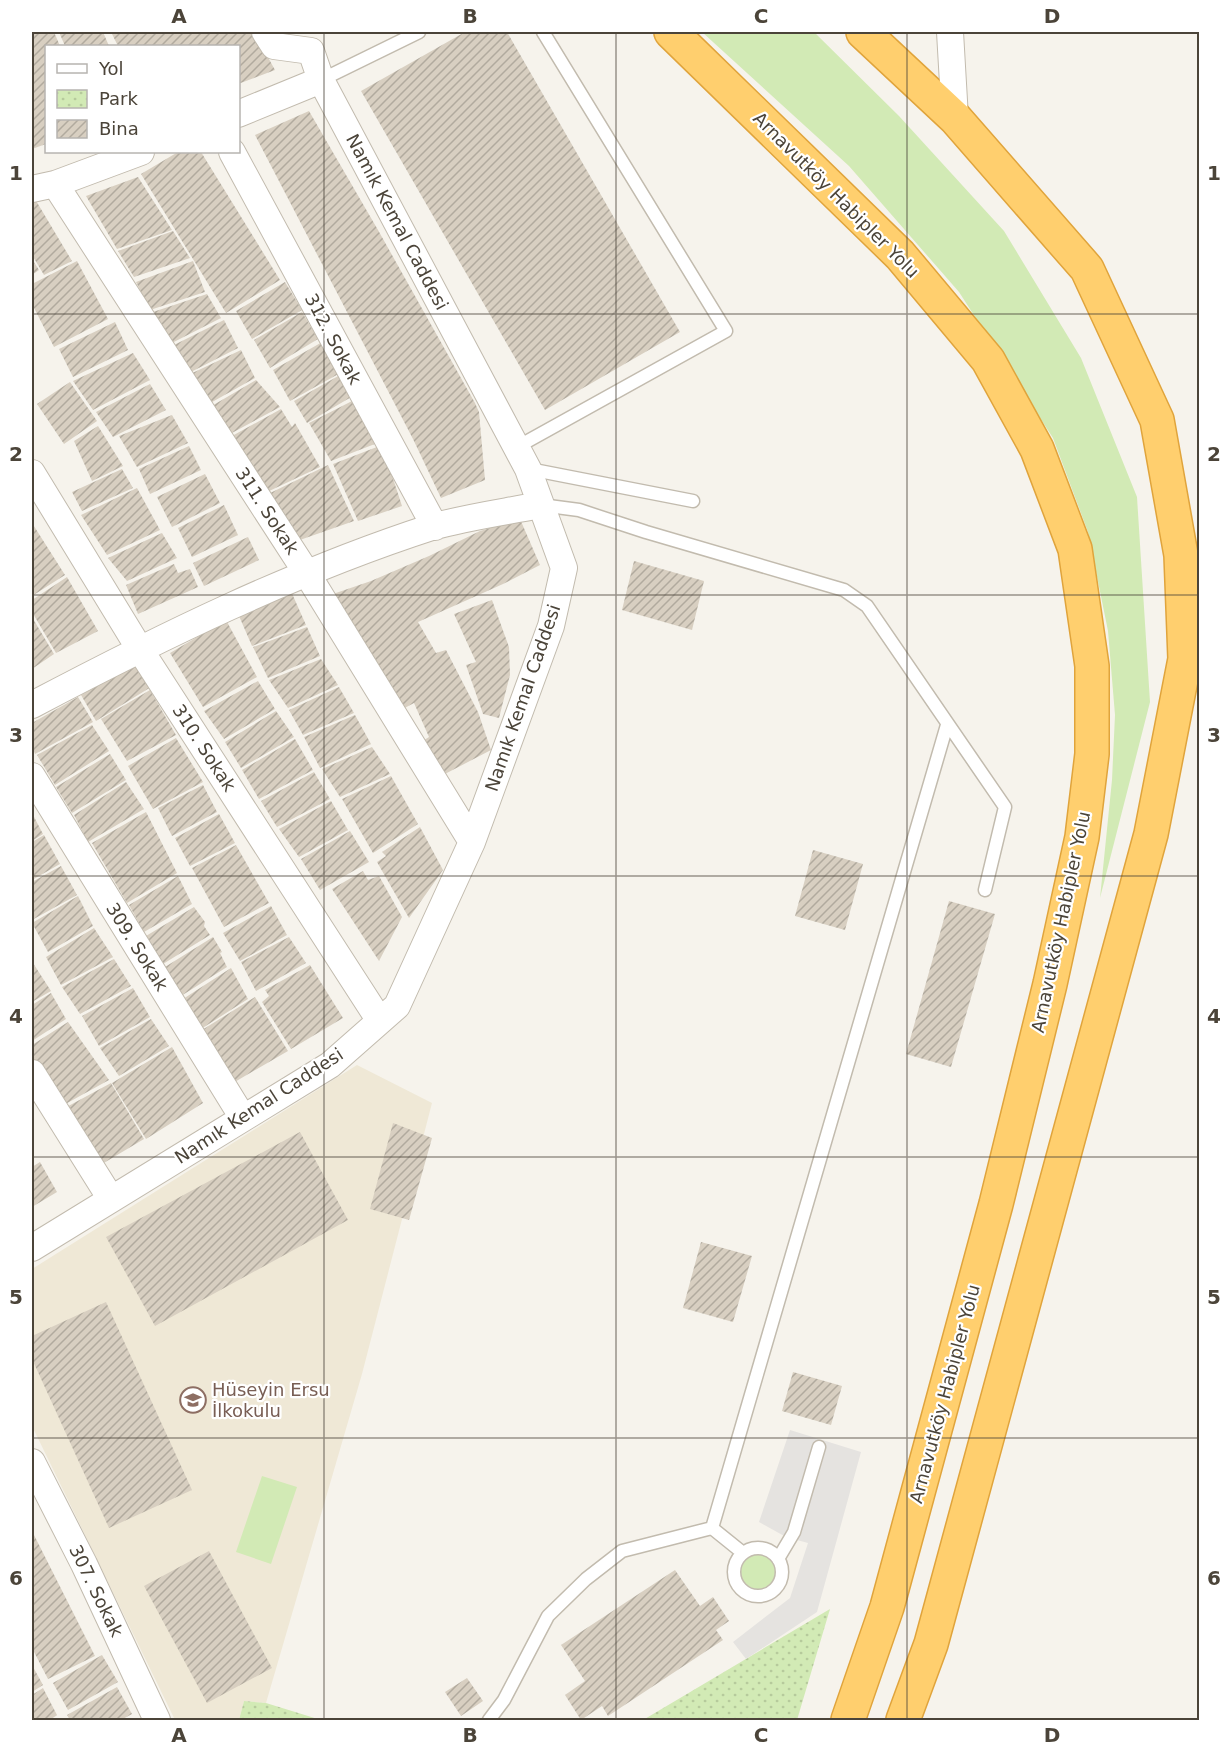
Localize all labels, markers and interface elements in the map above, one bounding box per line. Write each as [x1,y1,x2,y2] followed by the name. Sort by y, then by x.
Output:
[171,4,187,28] text: A
[462,4,478,28] text: B
[754,4,768,28] text: C
[1044,4,1060,28] text: D
[45,45,240,153] legend
[98,58,124,79] text: Yol
[99,88,138,109] text: Park
[749,107,924,282] street label: Arnavutköy Habipler Yolu
[99,118,139,139] text: Bina
[342,130,453,313] street label: Namık Kemal Caddesi
[9,161,23,185] text: 1
[1207,161,1221,185] text: 1
[301,290,366,388] street label: 312. Sokak
[9,442,23,466] text: 2
[1207,442,1221,466] text: 2
[231,463,304,559] street label: 311. Sokak
[481,602,564,794] street label: Namık Kemal Caddesi
[168,700,241,796] street label: 310. Sokak
[9,723,23,747] text: 3
[1207,723,1221,747] text: 3
[1027,809,1094,1034] street label: Arnavutköy Habipler Yolu
[102,899,173,995] street label: 309. Sokak
[9,1004,23,1028] text: 4
[1207,1004,1221,1028] text: 4
[171,1043,347,1168] street label: Namık Kemal Caddesi
[905,1282,984,1506] street label: Arnavutköy Habipler Yolu
[9,1285,23,1309] text: 5
[1207,1285,1221,1309] text: 5
[212,1379,330,1421] place label: Hüseyin Ersu İlkokulu
[178,1385,208,1415] school or university icon: Hüseyin Ersu İlkokulu
[65,1541,128,1641] street label: 307. Sokak
[9,1566,23,1590] text: 6
[1207,1566,1221,1590] text: 6
[171,1723,187,1747] text: A
[462,1723,478,1747] text: B
[754,1723,768,1747] text: C
[1044,1723,1060,1747] text: D

